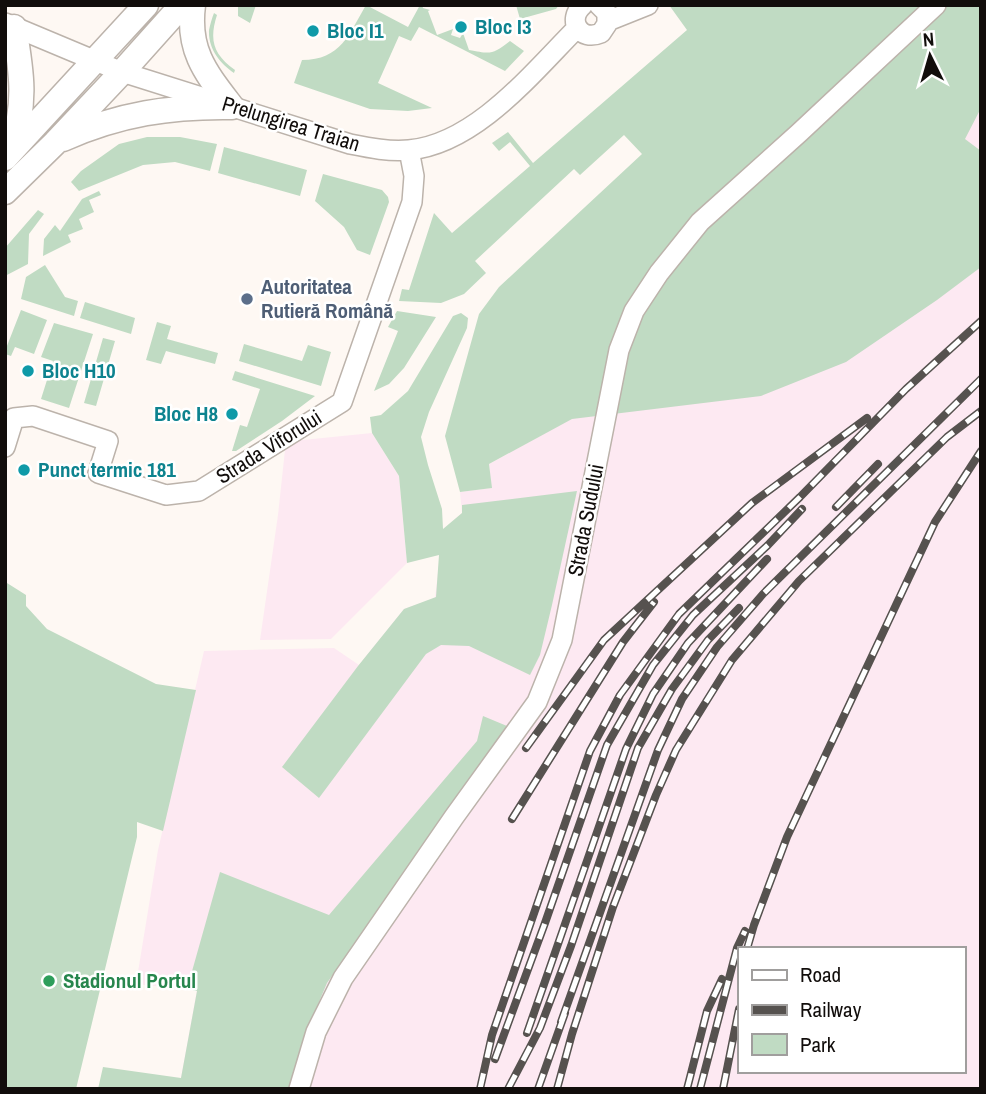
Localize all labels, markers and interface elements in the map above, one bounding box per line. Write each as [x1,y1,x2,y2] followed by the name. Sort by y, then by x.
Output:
[475,12,531,41] place label: Bloc I3
[327,16,384,45] place label: Bloc I1
[453,19,469,35] marker: Bloc I3
[895,21,965,91] north arrow
[305,23,321,39] marker: Bloc I1
[922,26,935,53] text: N
[219,89,364,158] street label: Prelungirea Traian
[261,272,393,325] place label: Autoritatea Rutieră Română
[239,291,255,307] marker: Autoritatea Rutieră Română
[42,356,116,385] place label: Bloc H10
[20,363,36,379] marker: Bloc H10
[154,399,218,428] place label: Bloc H8
[210,403,327,491] street label: Strada Viforului
[224,406,240,422] marker: Bloc H8
[38,455,176,484] place label: Punct termic 181
[560,461,611,579] street label: Strada Sudului
[16,462,32,478] marker: Punct termic 181
[738,947,965,1073] legend
[800,960,841,989] text: Road
[63,966,196,995] place label: Stadionul Portul
[41,973,57,989] marker: Stadionul Portul
[800,995,862,1024] text: Railway
[800,1030,836,1059] text: Park

